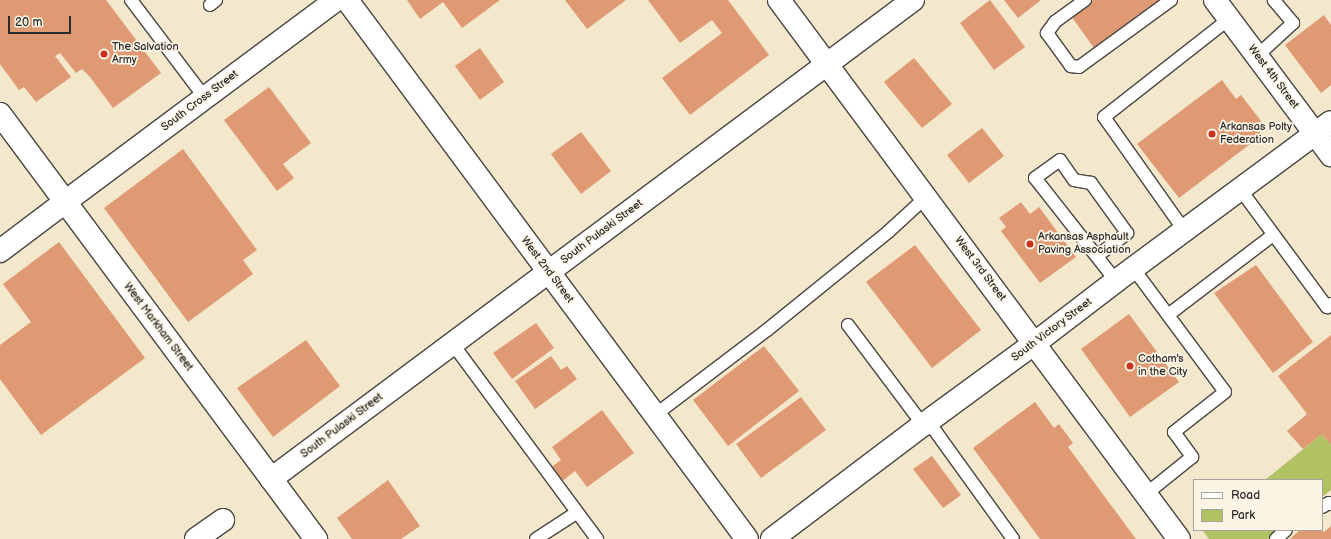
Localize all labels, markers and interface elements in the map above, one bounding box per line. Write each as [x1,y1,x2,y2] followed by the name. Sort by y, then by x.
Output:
[10,8,73,34] scale bar
[15,15,42,30] text: 20 m
[112,41,179,67] place label: The Salvation Army
[1245,42,1301,112] street label: West 4th Street
[99,49,109,59] marker: The Salvation Army
[159,68,241,134] street label: South Cross Street
[1220,121,1292,147] place label: Arkansas Polty Federation
[1207,129,1217,139] marker: Arkansas Polty Federation
[558,197,646,267] street label: South Pulaski Street
[1038,231,1131,257] place label: Arkansas Asphault Paving Association
[518,234,576,306] street label: West 2nd Street
[951,234,1009,304] street label: West 3rd Street
[1025,239,1035,249] marker: Arkansas Asphault Paving Association
[120,280,196,374] street label: West Markham Street
[1009,295,1095,365] street label: South Victory Street
[1138,353,1187,379] place label: Cotham's in the City
[1125,361,1135,371] marker: Cotham's in the City
[298,391,386,461] street label: South Pulaski Street
[1193,479,1323,531] legend
[1231,488,1260,503] text: Road
[1231,508,1255,523] text: Park

